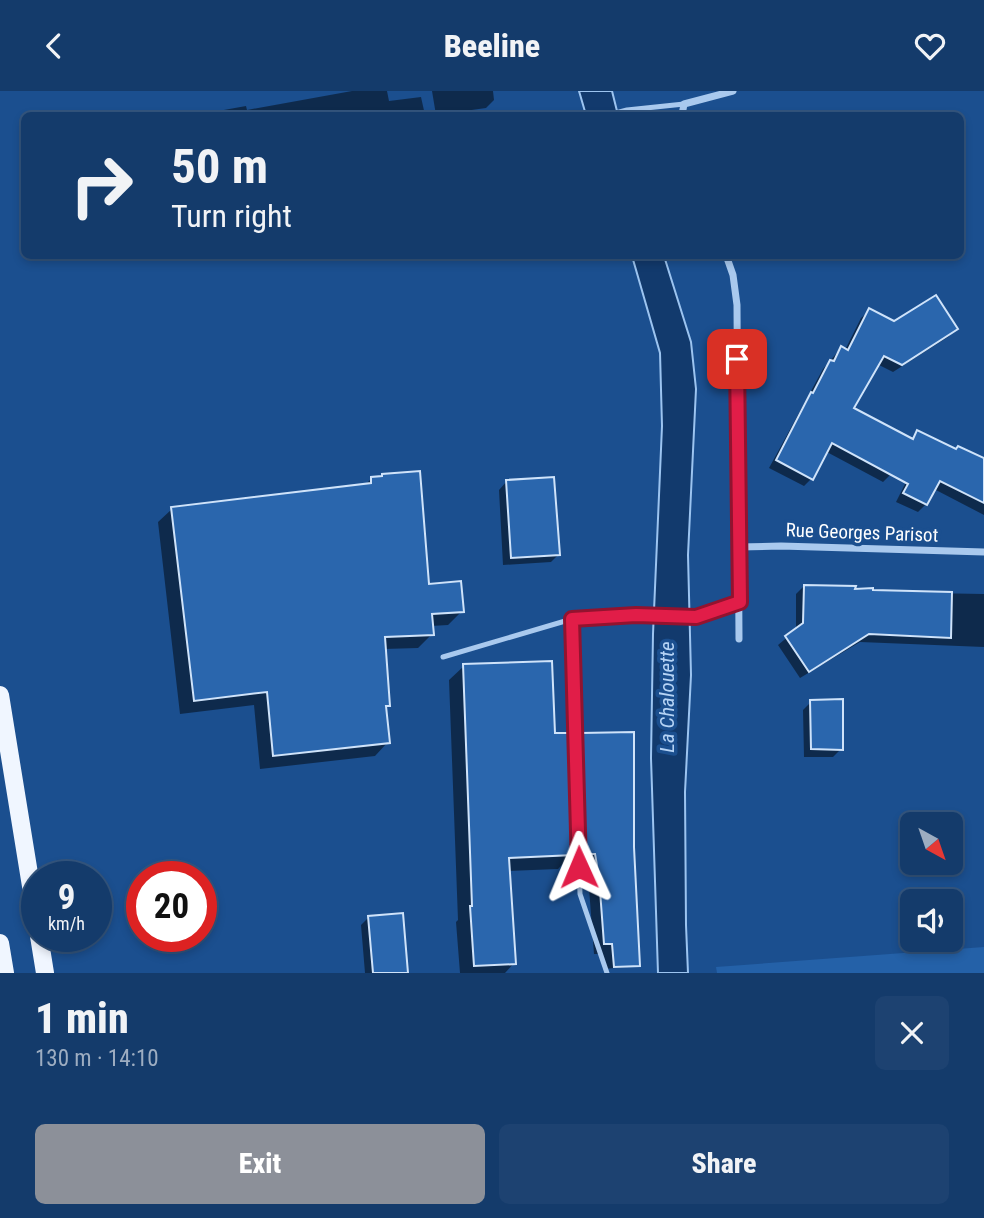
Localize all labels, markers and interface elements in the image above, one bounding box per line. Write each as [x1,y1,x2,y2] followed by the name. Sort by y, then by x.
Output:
[35,27,73,65] icon: back
[444,27,540,65] text: Beeline
[911,27,949,65] icon: heart
[171,138,268,195] text: 50 m
[56,140,147,231] icon: right
[171,197,292,235] text: Turn right
[707,329,767,389] pin
[718,340,756,378] icon: arrive
[785,518,939,547] street label: Rue Georges Parisot
[655,641,679,753] water label: La Chalouette
[900,812,962,875] north arrow
[900,812,963,952] map controls
[542,830,616,904] position arrow
[126,861,217,952] speed limit sign: 20
[58,877,75,918] text: 9
[900,889,963,952] button: sound
[48,913,85,934] text: km/h
[35,994,129,1043] text: 1 min
[875,996,949,1070] button: close
[35,1045,159,1072] text: 130 m · 14:10
[35,1124,485,1204] button: Exit
[499,1124,949,1204] button: Share

